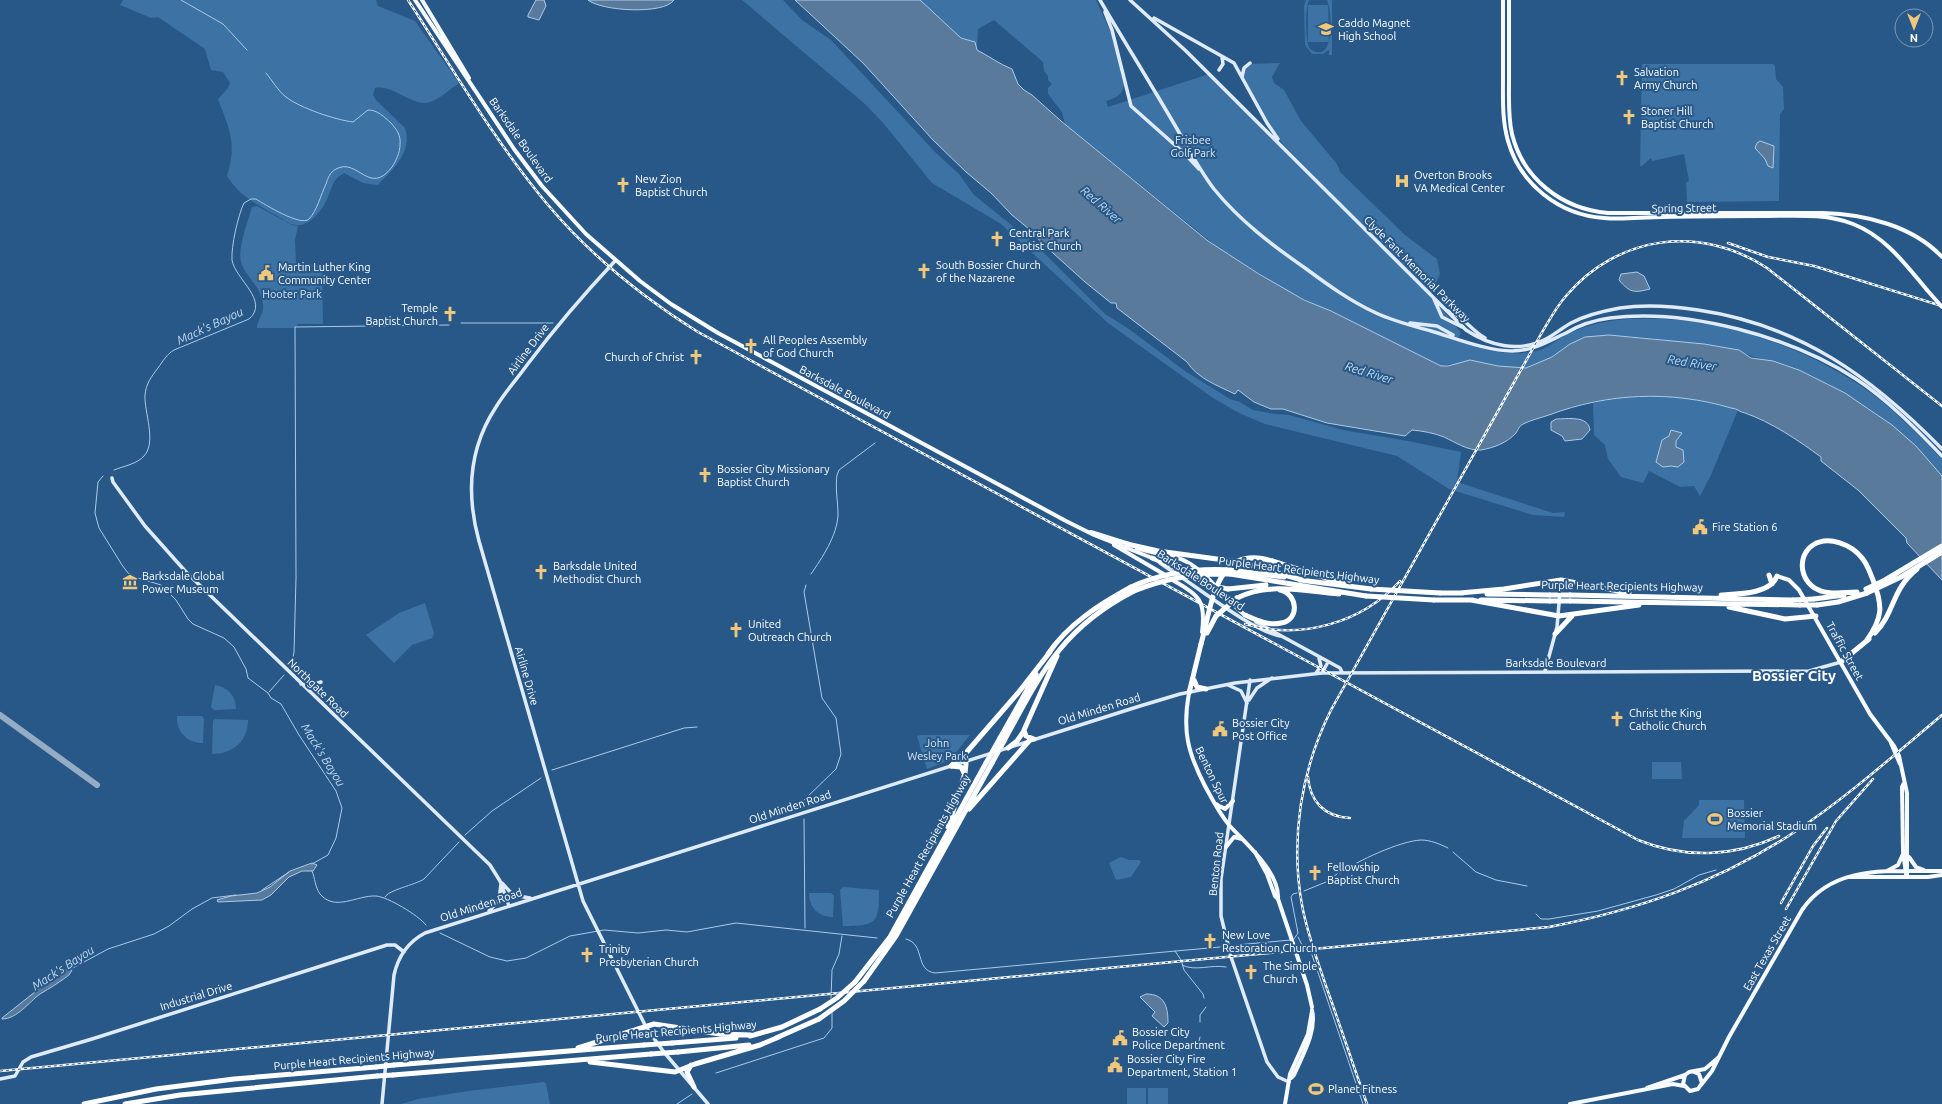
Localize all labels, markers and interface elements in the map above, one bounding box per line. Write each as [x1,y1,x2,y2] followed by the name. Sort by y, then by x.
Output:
[1894,8,1934,48] north arrow
[1338,17,1411,42] place label: Caddo Magnet High School
[1317,20,1335,38] school or university icon: Caddo Magnet High School
[1910,32,1918,44] text: N
[1634,66,1698,91] place label: Salvation Army Church
[1613,69,1631,87] church icon: Salvation Army Church
[487,95,555,185] street label: Barksdale Boulevard
[1641,105,1714,130] place label: Stoner Hill Baptist Church
[1620,108,1638,126] church icon: Stoner Hill Baptist Church
[1170,134,1216,159] park label: Frisbee Golf Park
[1414,169,1505,194] place label: Overton Brooks VA Medical Center
[1393,172,1411,190] hospital icon: Overton Brooks VA Medical Center
[635,173,708,198] place label: New Zion Baptist Church
[614,176,632,194] church icon: New Zion Baptist Church
[1078,184,1125,226] water label: Red River
[1651,201,1717,215] street label: Spring Street
[1362,214,1473,325] street label: Clyde Fant Memorial Parkway
[1009,227,1082,252] place label: Central Park Baptist Church
[988,230,1006,248] church icon: Central Park Baptist Church
[936,259,1041,284] place label: South Bossier Church of the Nazarene
[278,261,372,286] place label: Martin Luther King Community Center
[915,262,933,280] church icon: South Bossier Church of the Nazarene
[257,264,275,282] public building icon: Martin Luther King Community Center
[262,288,322,300] park label: Hooter Park
[365,302,438,327] place label: Temple Baptist Church
[175,304,245,347] water label: Mack's Bayou
[441,305,459,323] church icon: Temple Baptist Church
[505,321,551,377] street label: Airline Drive
[763,334,868,359] place label: All Peoples Assembly of God Church
[742,337,760,355] church icon: All Peoples Assembly of God Church
[687,348,705,366] church icon: Church of Christ
[605,351,685,363] place label: Church of Christ
[1667,352,1718,373] water label: Red River
[1344,359,1395,386] water label: Red River
[798,363,892,421] street label: Barksdale Boulevard
[717,463,830,488] place label: Bossier City Missionary Baptist Church
[696,466,714,484] church icon: Bossier City Missionary Baptist Church
[1691,518,1709,536] public building icon: Fire Station 6
[1712,521,1777,533] place label: Fire Station 6
[1155,547,1247,613] street label: Barksdale Boulevard
[1218,554,1381,586] street label: Purple Heart Recipients Highway
[553,560,641,585] place label: Barksdale United Methodist Church
[532,563,550,581] church icon: Barksdale United Methodist Church
[142,570,224,595] place label: Barksdale Global Power Museum
[121,573,139,591] museum icon: Barksdale Global Power Museum
[1541,579,1704,593] street label: Purple Heart Recipients Highway
[748,618,832,643] place label: United Outreach Church
[1824,620,1866,683] street label: Traffic Street
[727,621,745,639] church icon: United Outreach Church
[513,645,541,707] street label: Airline Drive
[285,656,351,720] street label: Northgate Road
[1506,657,1606,669] street label: Barksdale Boulevard
[1752,667,1836,684] district label: Bossier City
[1056,691,1142,727] street label: Old Minden Road
[1629,707,1707,732] place label: Christ the King Catholic Church
[1608,710,1626,728] church icon: Christ the King Catholic Church
[1232,717,1290,742] place label: Bossier City Post Office
[1211,720,1229,738] public building icon: Bossier City Post Office
[299,721,348,789] water label: Mack's Bayou
[907,737,967,762] park label: John Wesley Park
[1193,745,1231,806] street label: Benton Spur
[884,772,973,920] street label: Purple Heart Recipients Highway
[747,788,833,826] street label: Old Minden Road
[1727,807,1817,832] place label: Bossier Memorial Stadium
[1706,810,1724,828] sports icon: Bossier Memorial Stadium
[1207,831,1225,897] street label: Benton Road
[1327,861,1400,886] place label: Fellowship Baptist Church
[1306,864,1324,882] church icon: Fellowship Baptist Church
[438,886,524,924] street label: Old Minden Road
[1741,913,1794,992] street label: East Texas Street
[1222,929,1317,954] place label: New Love Restoration Church
[1201,932,1219,950] church icon: New Love Restoration Church
[29,942,97,992] water label: Mack's Bayou
[599,943,699,968] place label: Trinity Presbyterian Church
[578,946,596,964] church icon: Trinity Presbyterian Church
[1263,960,1317,985] place label: The Simple Church
[1242,963,1260,981] church icon: The Simple Church
[158,979,234,1013] street label: Industrial Drive
[595,1018,758,1044] street label: Purple Heart Recipients Highway
[1132,1026,1225,1051] place label: Bossier City Police Department
[1111,1029,1129,1047] public building icon: Bossier City Police Department
[273,1046,436,1072] street label: Purple Heart Recipients Highway
[1127,1053,1237,1078] place label: Bossier City Fire Department, Station 1
[1106,1056,1124,1074] public building icon: Bossier City Fire Department, Station 1
[1307,1080,1325,1098] sports icon: Planet Fitness
[1328,1083,1397,1095] place label: Planet Fitness

